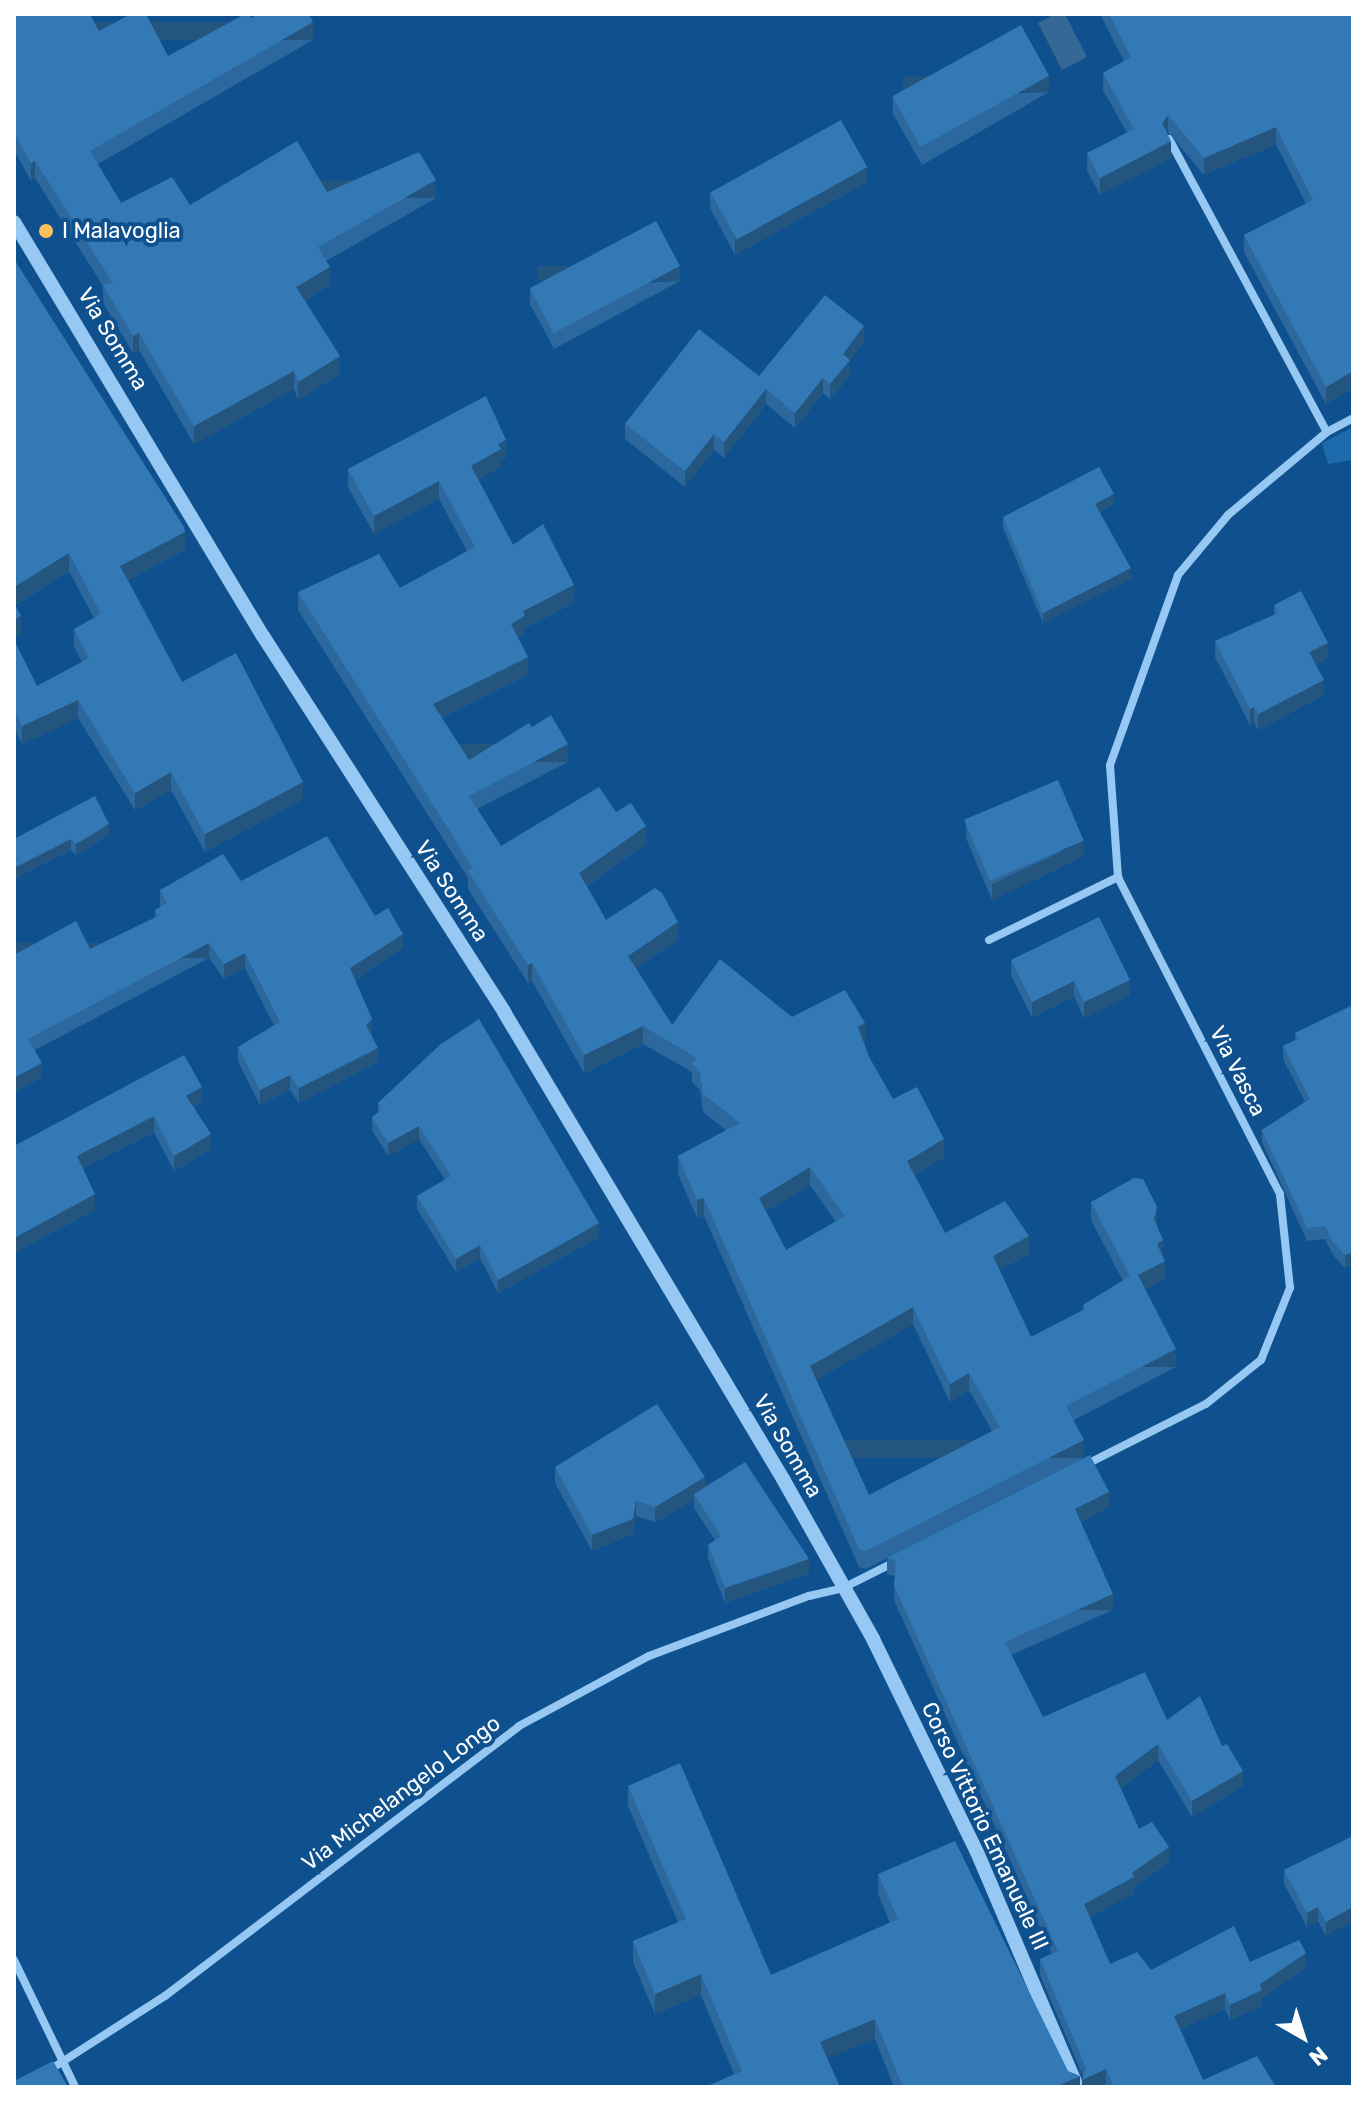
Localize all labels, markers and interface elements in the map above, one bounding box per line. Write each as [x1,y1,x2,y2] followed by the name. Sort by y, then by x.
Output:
[62,218,181,244] place label: I Malavoglia
[37,222,55,240] marker: I Malavoglia
[72,283,154,395] street label: Via Somma
[410,836,494,946] street label: Via Somma
[1204,1021,1272,1121] street label: Via Vasca
[748,1390,828,1502] street label: Via Somma
[916,1698,1054,1954] street label: Corso Vittorio Emanuele III
[297,1710,505,1876] street label: Via Michelangelo Longo
[1263,1997,1343,2077] north arrow
[1304,2041,1333,2072] text: N

